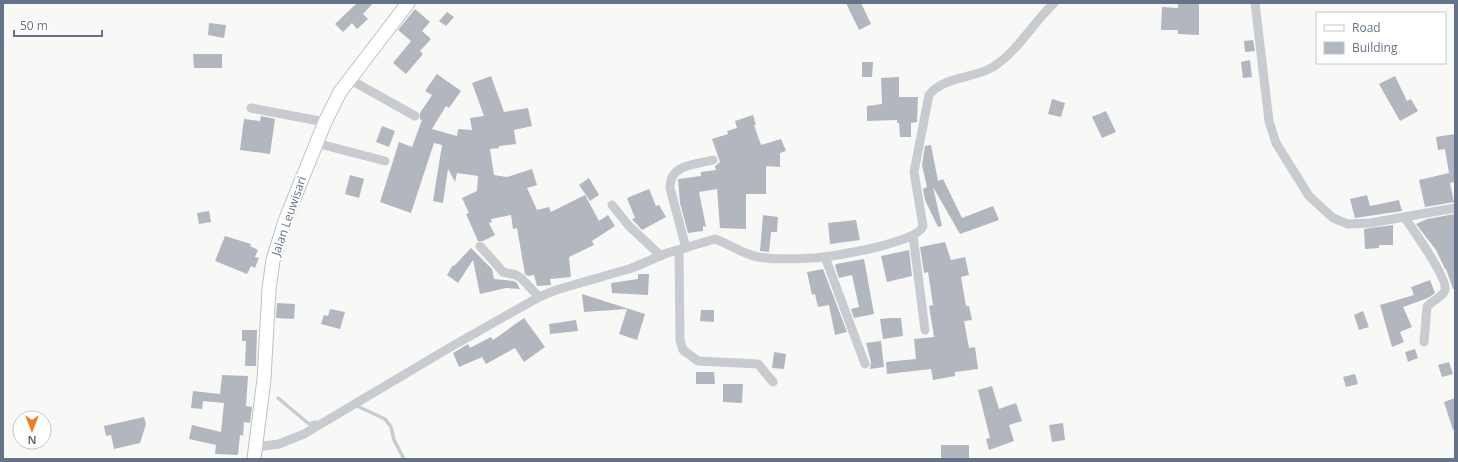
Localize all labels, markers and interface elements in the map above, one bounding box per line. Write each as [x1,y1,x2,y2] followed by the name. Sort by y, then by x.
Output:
[14,12,102,38] scale bar
[1316,12,1446,64] legend
[20,17,48,34] text: 50 m
[1352,19,1381,36] text: Road
[1352,39,1398,56] text: Building
[267,174,310,259] street label: Jalan Leuwisari
[12,410,52,450] north arrow
[28,433,36,448] text: N

